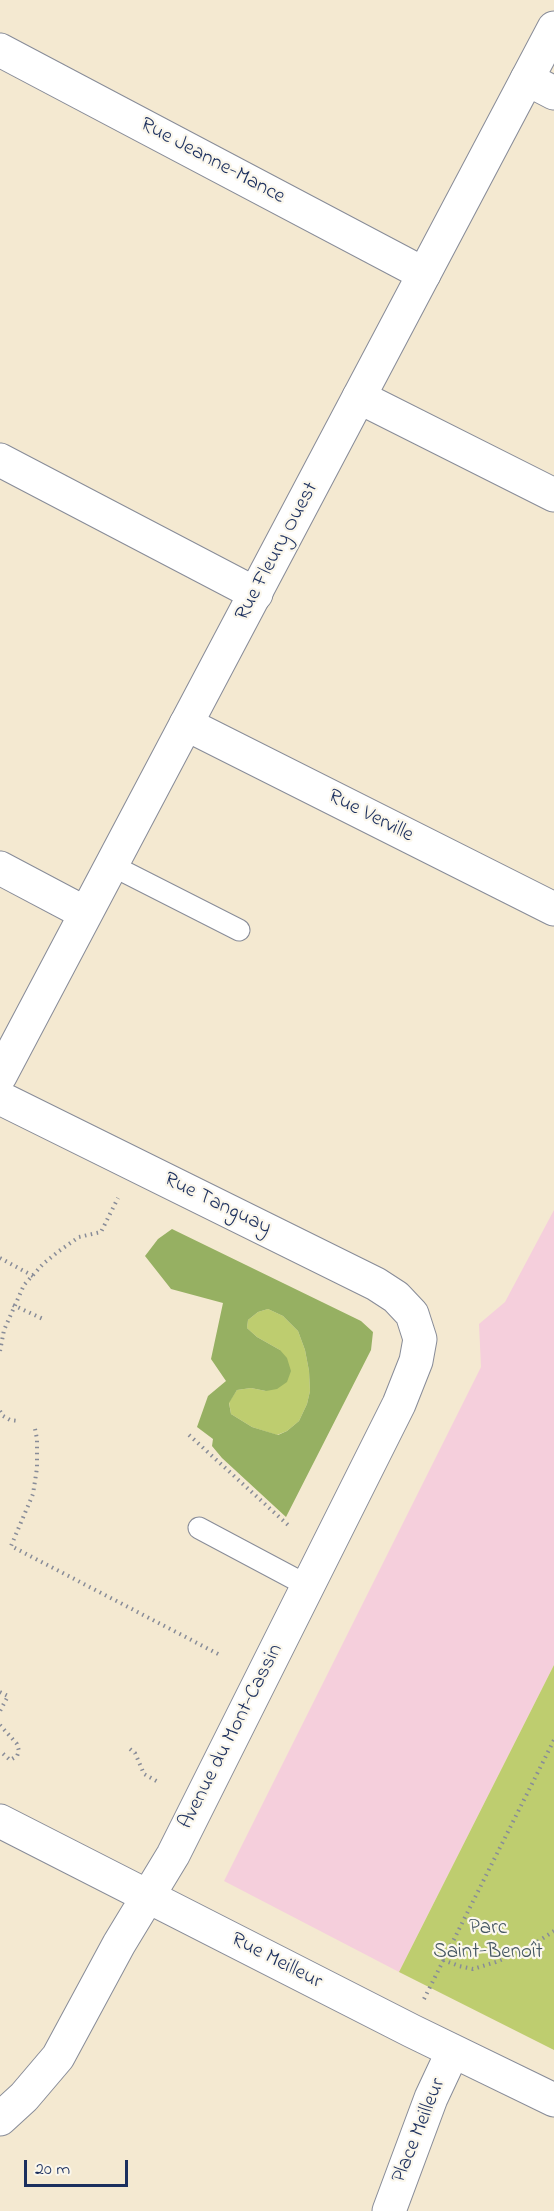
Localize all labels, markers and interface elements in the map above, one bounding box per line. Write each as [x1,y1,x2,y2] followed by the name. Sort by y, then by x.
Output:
[135,113,289,211] street label: Rue Jeanne-Mance
[231,479,325,625] street label: Rue Fleury Ouest
[323,785,417,849] street label: Rue Verville
[159,1168,275,1242] street label: Rue Tanguay
[174,1640,290,1834] street label: Avenue du Mont-Cassin
[433,1917,543,1967] park label: Parc Saint-Benoît
[226,1928,326,1996] street label: Rue Meilleur
[388,2075,452,2187] street label: Place Meilleur
[27,2148,130,2186] scale bar
[35,2157,70,2183] text: 20 m

